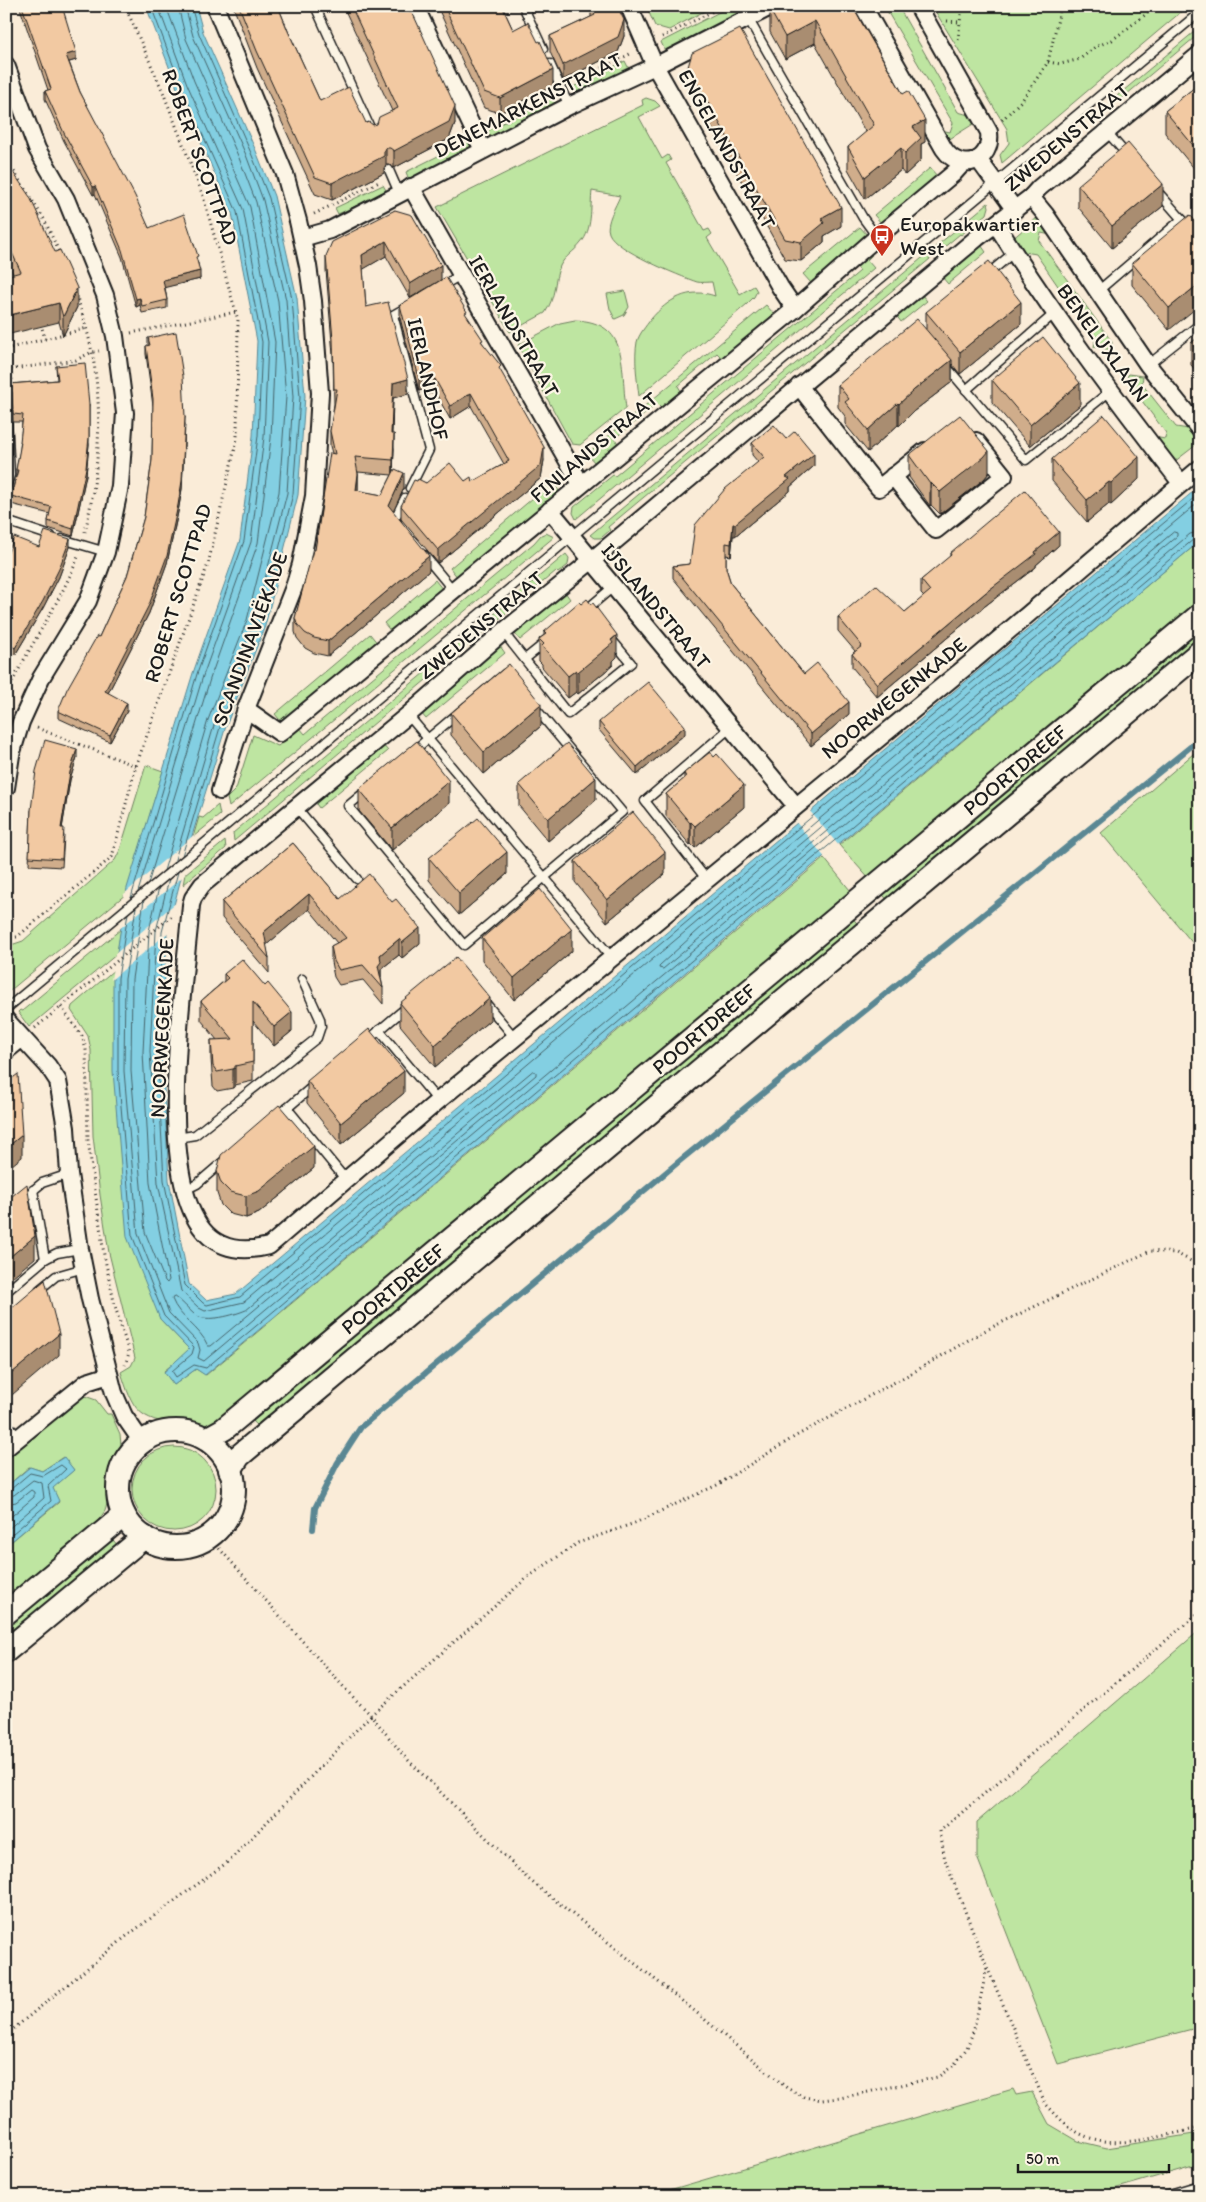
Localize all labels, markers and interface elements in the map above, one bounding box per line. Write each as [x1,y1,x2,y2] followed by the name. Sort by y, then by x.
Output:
[429,46,626,163] street label: DENEMARKENSTRAAT
[157,65,244,249] street label: ROBERT SCOTTPAD
[673,65,782,233] street label: ENGELANDSTRAAT
[999,77,1135,196] street label: ZWEDENSTRAAT
[900,211,1040,260] place label: Europakwartier West
[869,223,895,257] bus stop icon: Europakwartier West
[464,251,565,401] street label: IERLANDSTRAAT
[1052,278,1155,407] street label: BENELUXLAAN
[402,315,455,443] street label: IERLANDHOF
[525,386,663,507] street label: FINLANDSTRAAT
[138,500,217,685] street label: ROBERT SCOTTPAD
[596,538,716,674] street label: IJSLANDSTRAAT
[206,548,293,729] street label: SCANDINAVIËKADE
[413,565,549,684] street label: ZWEDENSTRAAT
[816,631,971,764] street label: NOORWEGENKADE
[958,719,1072,820] street label: POORTDREEF
[144,938,179,1118] street label: NOORWEGENKADE
[647,978,761,1079] street label: POORTDREEF
[336,1238,450,1339] street label: POORTDREEF
[1018,2142,1170,2174] scale bar
[1026,2150,1059,2168] text: 50 m

